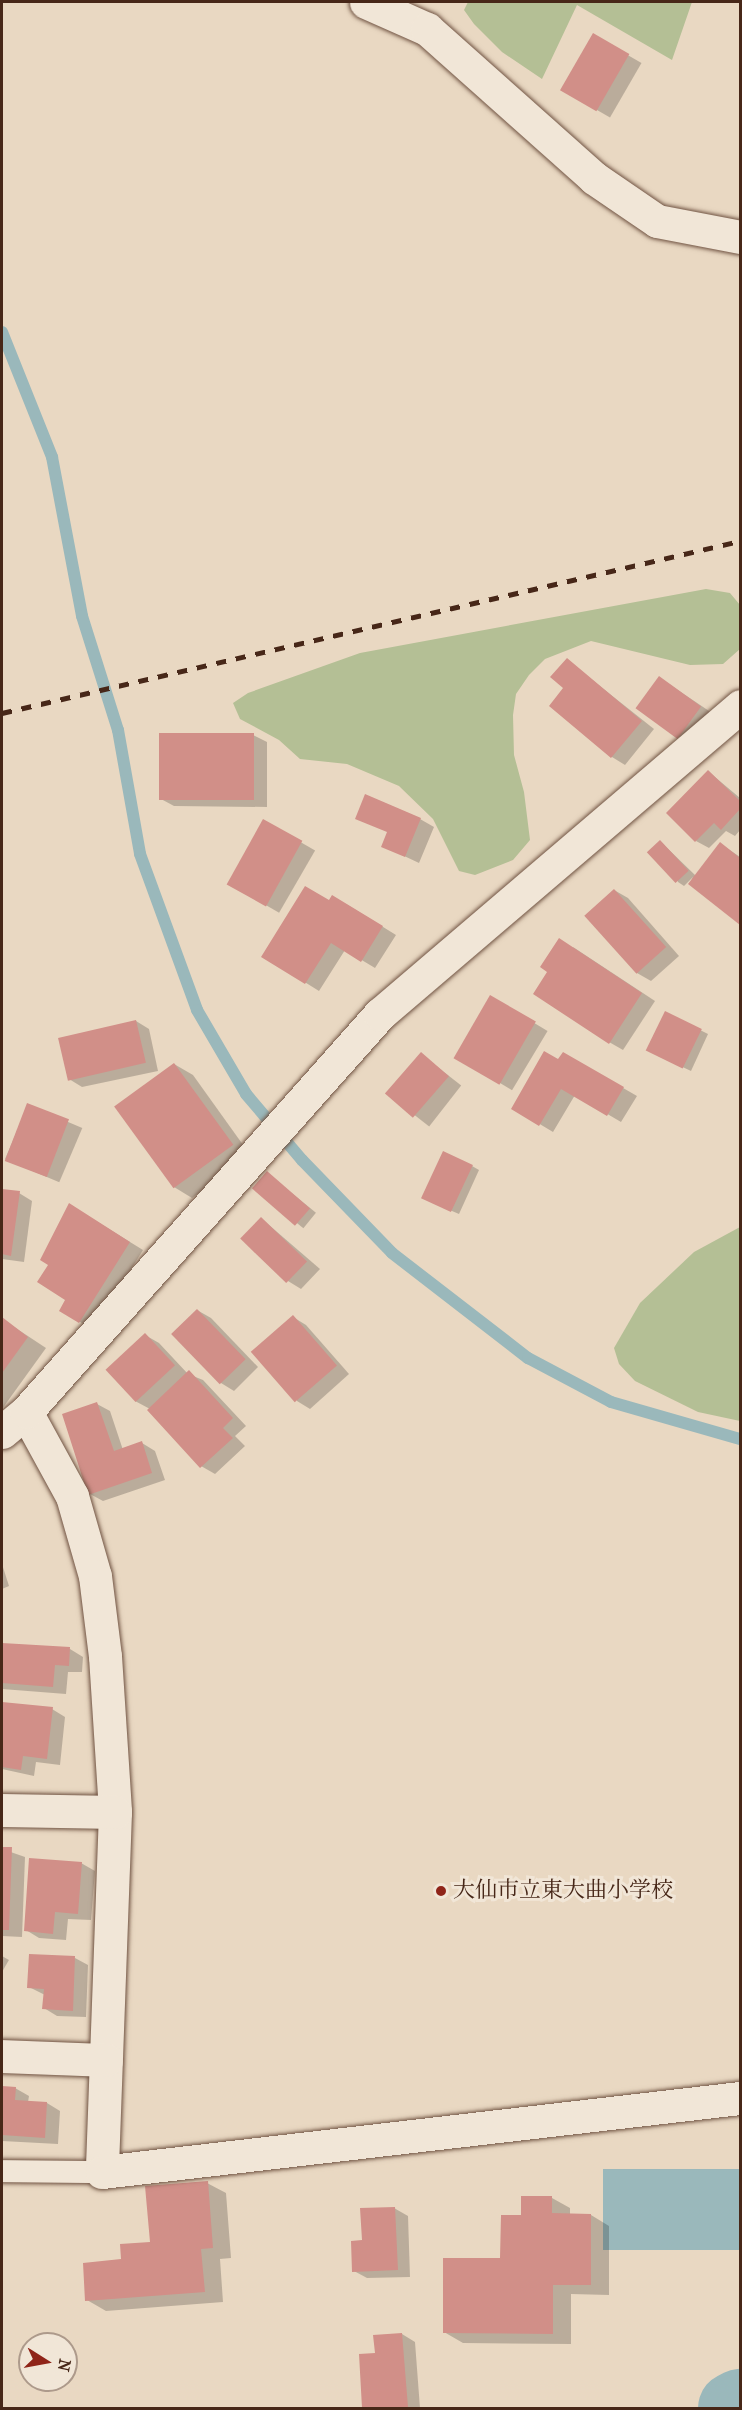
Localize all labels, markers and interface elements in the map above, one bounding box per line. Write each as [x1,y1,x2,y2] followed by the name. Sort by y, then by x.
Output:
[453,1878,673,1904] place label: 大仙市立東大曲小学校
[434,1884,448,1898] marker: 大仙市立東大曲小学校
[18,2332,78,2392] north arrow
[54,2357,75,2373] text: N

